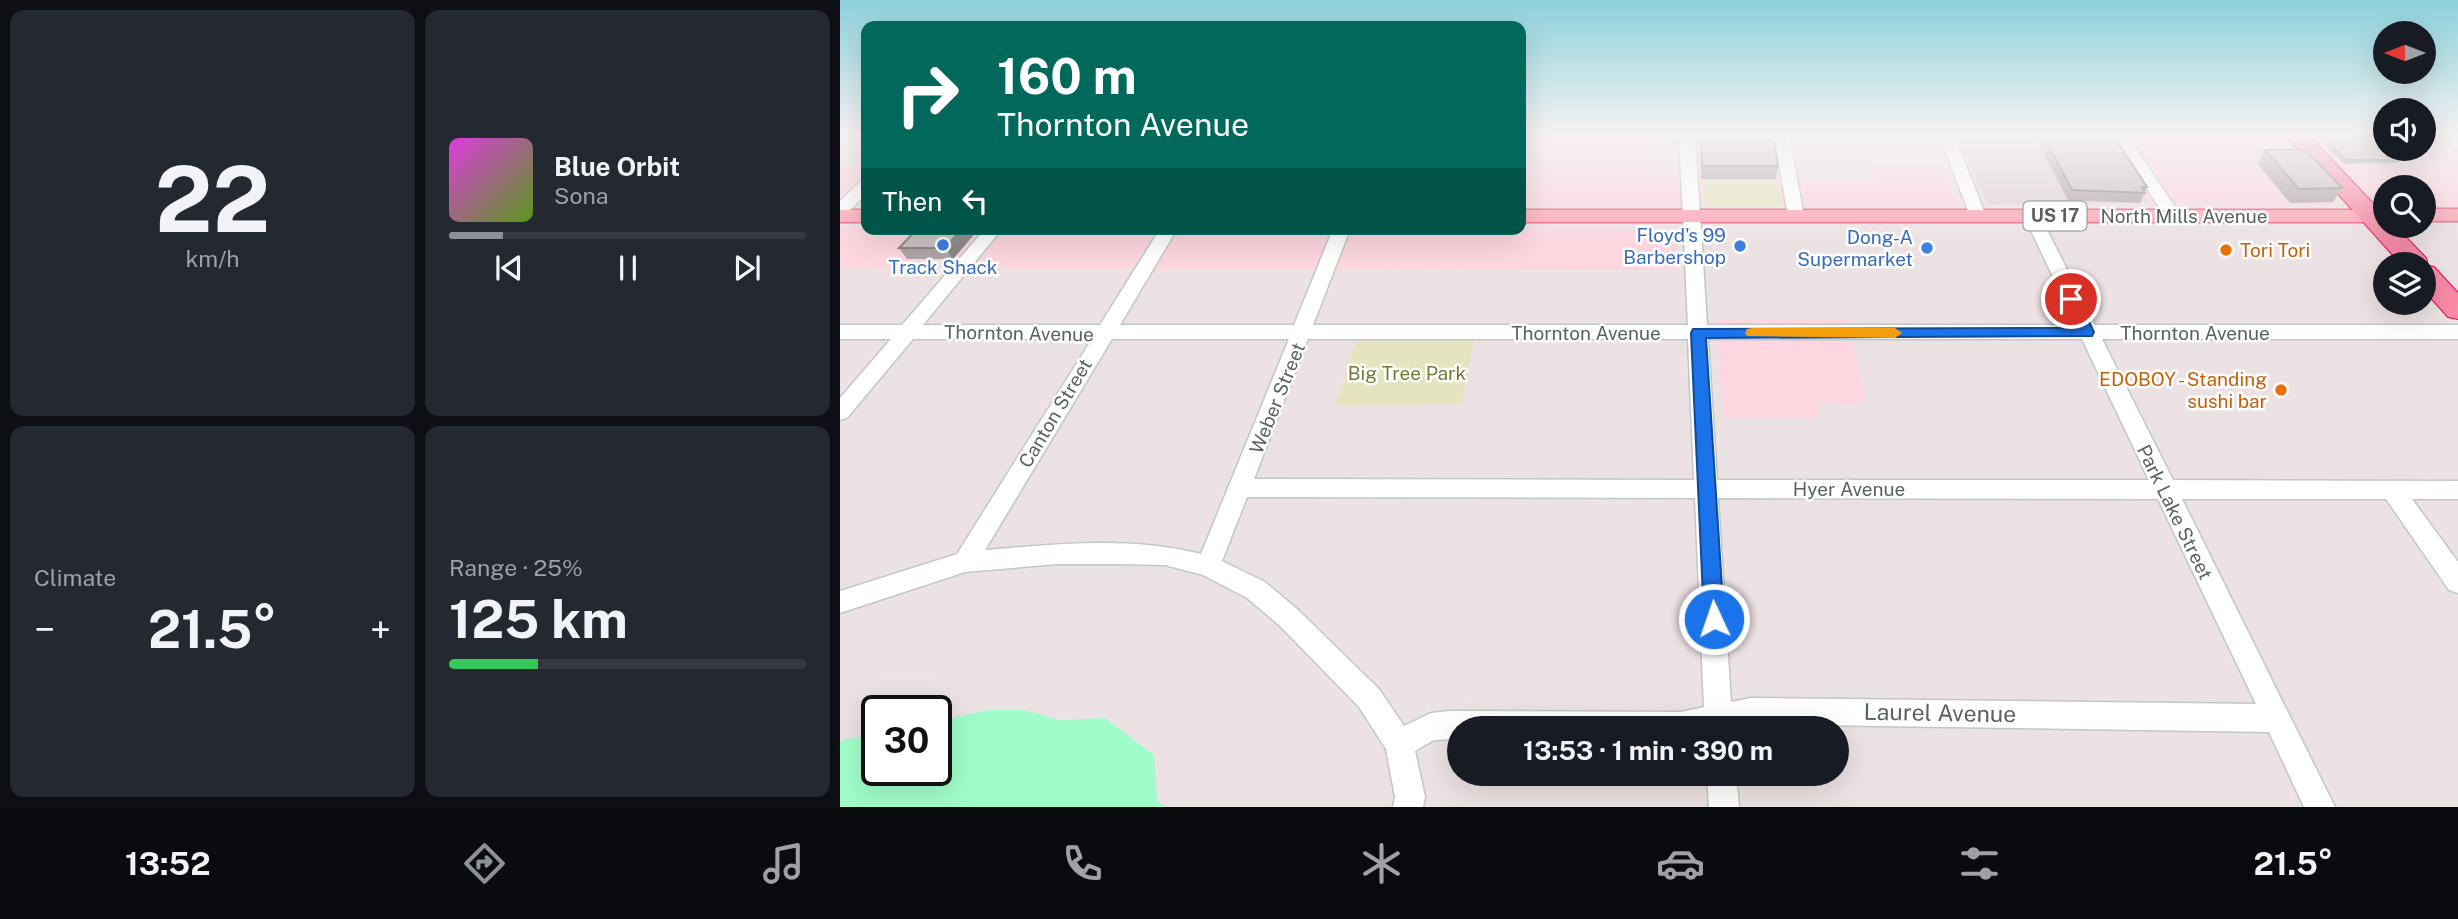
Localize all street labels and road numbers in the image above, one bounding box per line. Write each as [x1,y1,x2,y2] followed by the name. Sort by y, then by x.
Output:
[2024,202,2086,230] road number: US 17
[2100,205,2268,227] street label: North Mills Avenue
[944,321,1094,345] street label: Thornton Avenue
[1511,322,1661,344] street label: Thornton Avenue
[2120,322,2270,344] street label: Thornton Avenue
[1245,339,1309,457] street label: Weber Street
[1014,355,1096,471] street label: Canton Street
[2133,441,2217,583] street label: Park Lake Street
[1793,478,1905,500] street label: Hyer Avenue
[1864,698,2016,727] street label: Laurel Avenue

